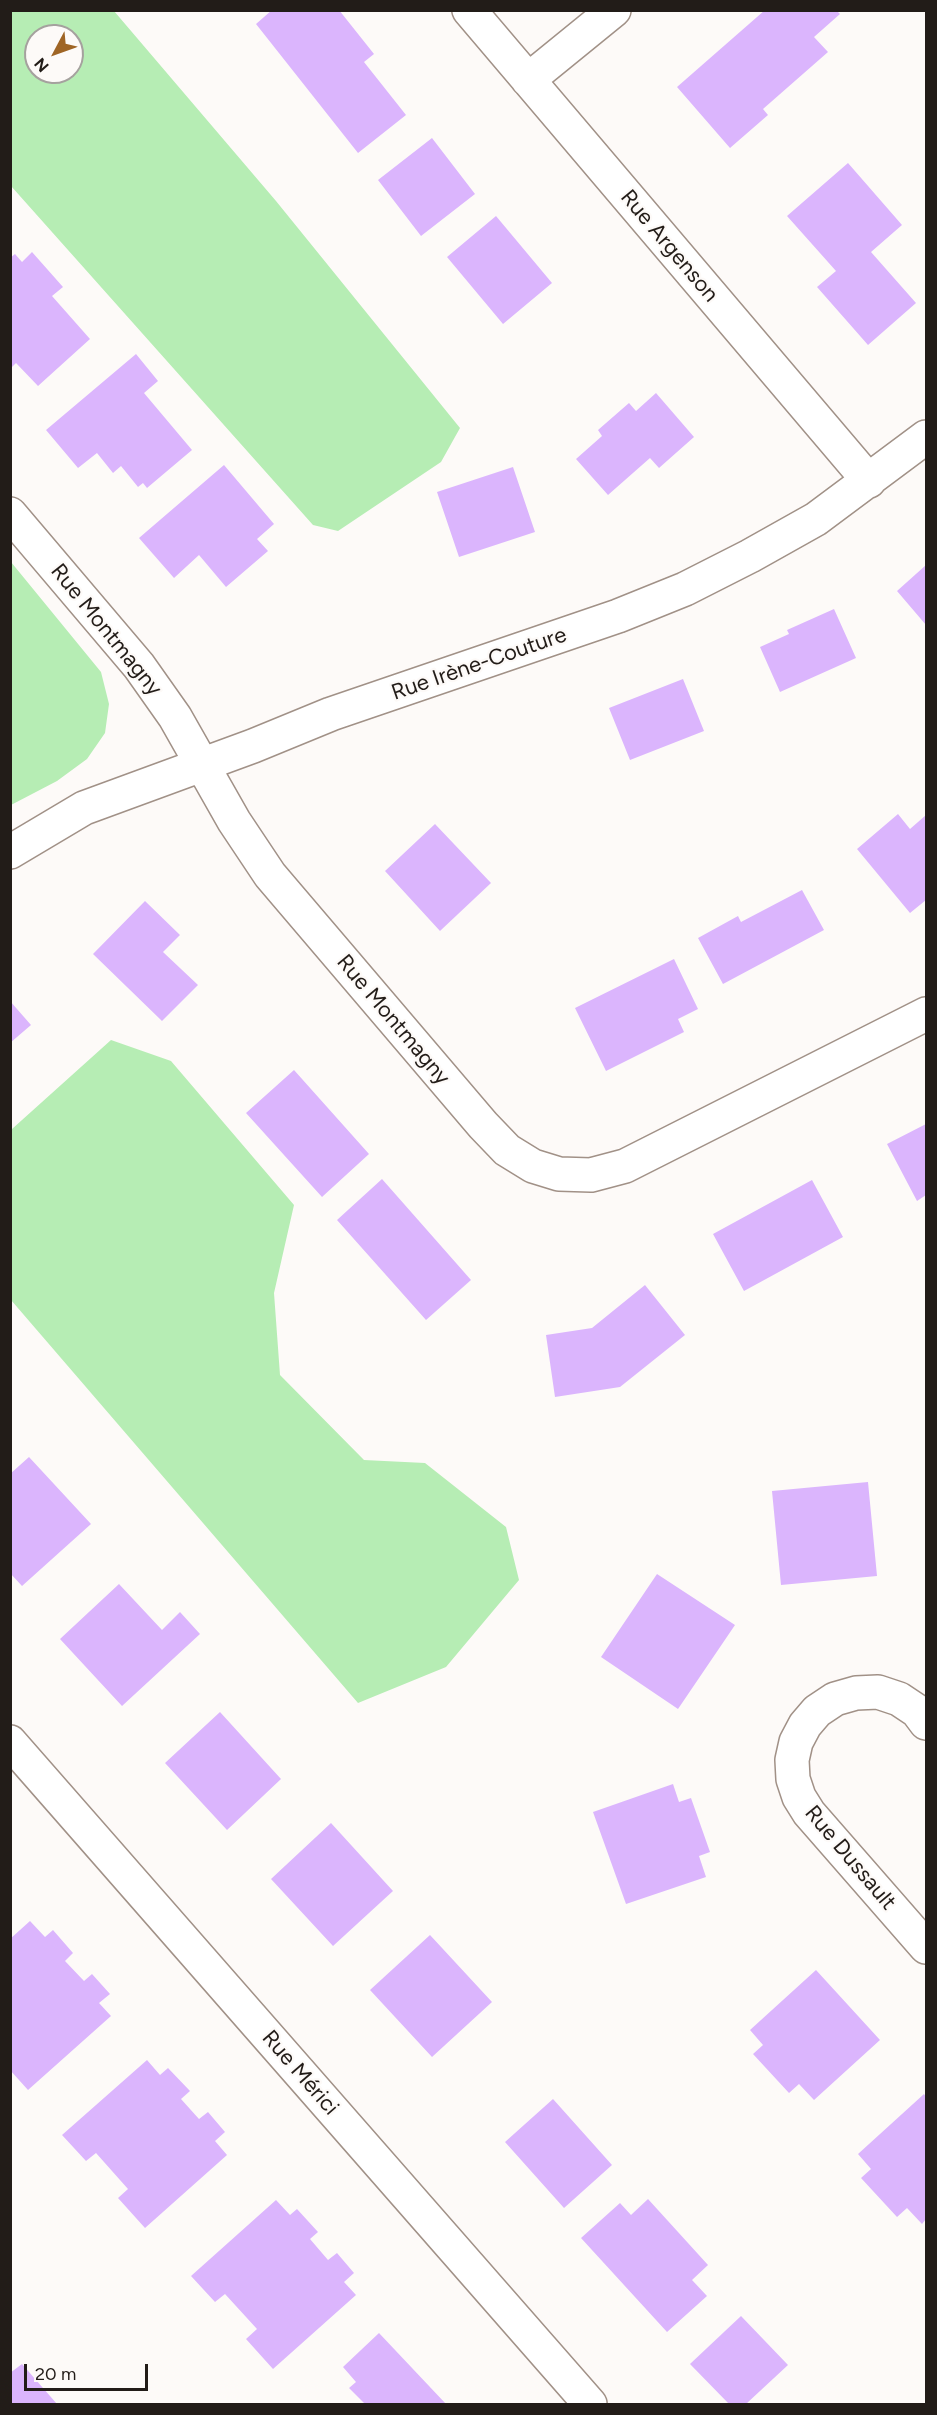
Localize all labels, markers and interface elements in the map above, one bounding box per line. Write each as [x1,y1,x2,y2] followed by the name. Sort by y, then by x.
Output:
[24,24,84,84] north arrow
[30,54,53,76] text: N
[614,185,724,307] street label: Rue Argenson
[45,559,167,701] street label: Rue Montmagny
[388,622,570,706] street label: Rue Irène-Couture
[331,949,455,1091] street label: Rue Montmagny
[799,1800,901,1916] street label: Rue Dussault
[256,2025,344,2121] street label: Rue Mérici
[27,2352,152,2390] scale bar
[35,2363,76,2385] text: 20 m

